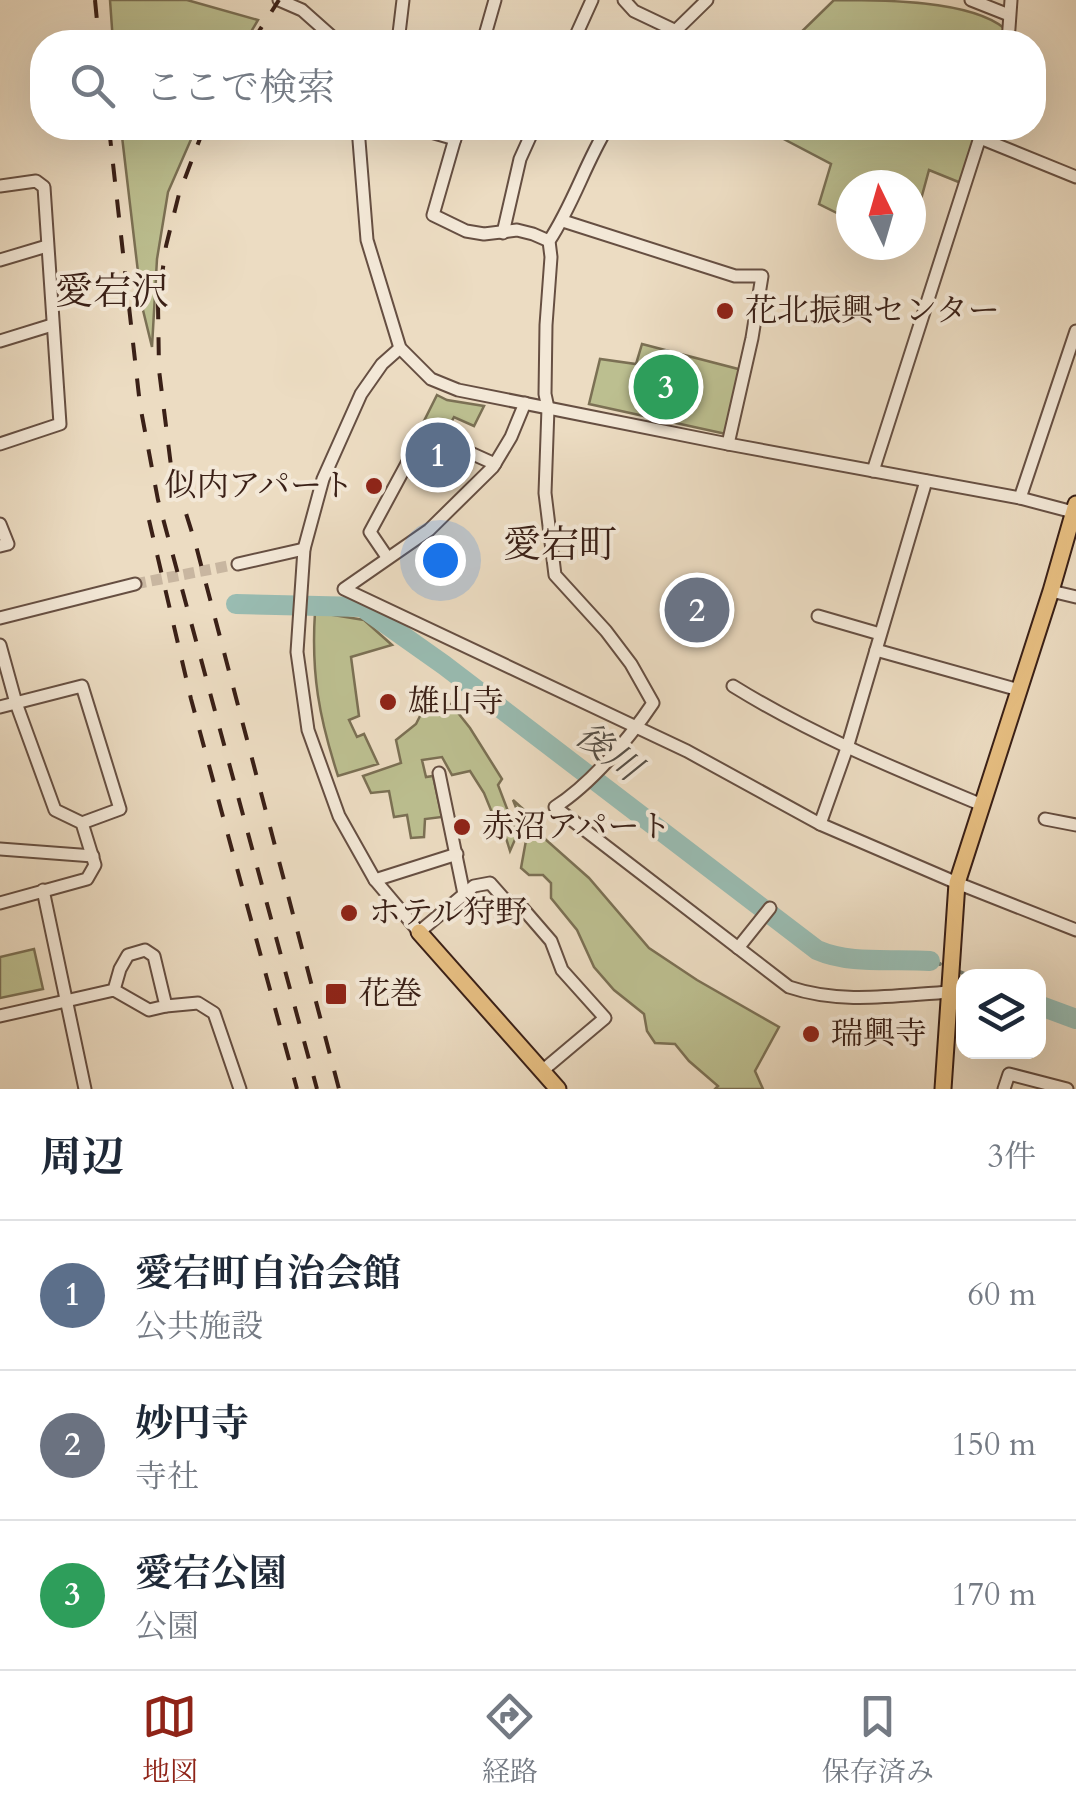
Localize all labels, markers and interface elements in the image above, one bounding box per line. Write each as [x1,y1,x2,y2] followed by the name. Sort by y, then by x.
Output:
[30,30,1046,140] search box
[65,58,120,113] icon: search
[145,62,335,114] text: ここで検索
[836,170,926,260] north arrow
[55,266,169,318] district label: 愛宕沢
[745,289,1000,333] place label: 花北振興センター
[714,300,736,322] marker: 花北振興センター
[634,350,698,424] pin: 3
[406,418,470,492] pin: 1
[165,464,354,508] place label: 似内アパート
[363,475,385,497] marker: 似内アパート
[503,519,617,571] district label: 愛宕町
[415,535,466,586] your location
[664,572,730,648] pin: 2
[408,680,504,724] place label: 雄山寺
[377,691,399,713] marker: 雄山寺
[566,712,654,795] water label: 後川
[482,805,671,849] place label: 赤沼アパート
[451,816,473,838] marker: 赤沼アパート
[369,891,527,935] place label: ホテル狩野
[338,902,360,924] marker: ホテル狩野
[956,969,1046,1059] map controls
[956,969,1046,1059] button: layers
[358,972,422,1016] place label: 花巻
[323,981,349,1007] marker: 花巻
[831,1012,927,1056] place label: 瑞興寺
[800,1023,822,1045] marker: 瑞興寺
[40,1129,124,1186] text: 周辺
[988,1135,1036,1179] text: 3件
[135,1248,401,1300] text: 愛宕町自治会館
[64,1273,81,1317] text: 1
[968,1273,1036,1317] text: 60 m
[135,1305,263,1349] text: 公共施設
[135,1398,249,1450] text: 妙円寺
[64,1423,81,1467] text: 2
[951,1423,1036,1467] text: 150 m
[135,1455,199,1499] text: 寺社
[135,1548,287,1600] text: 愛宕公園
[64,1573,81,1617] text: 3
[951,1573,1036,1617] text: 170 m
[135,1605,199,1649] text: 公園
[142,1689,198,1791] tab: 地図
[482,1689,538,1791] tab: 経路
[822,1689,934,1791] tab: 保存済み

